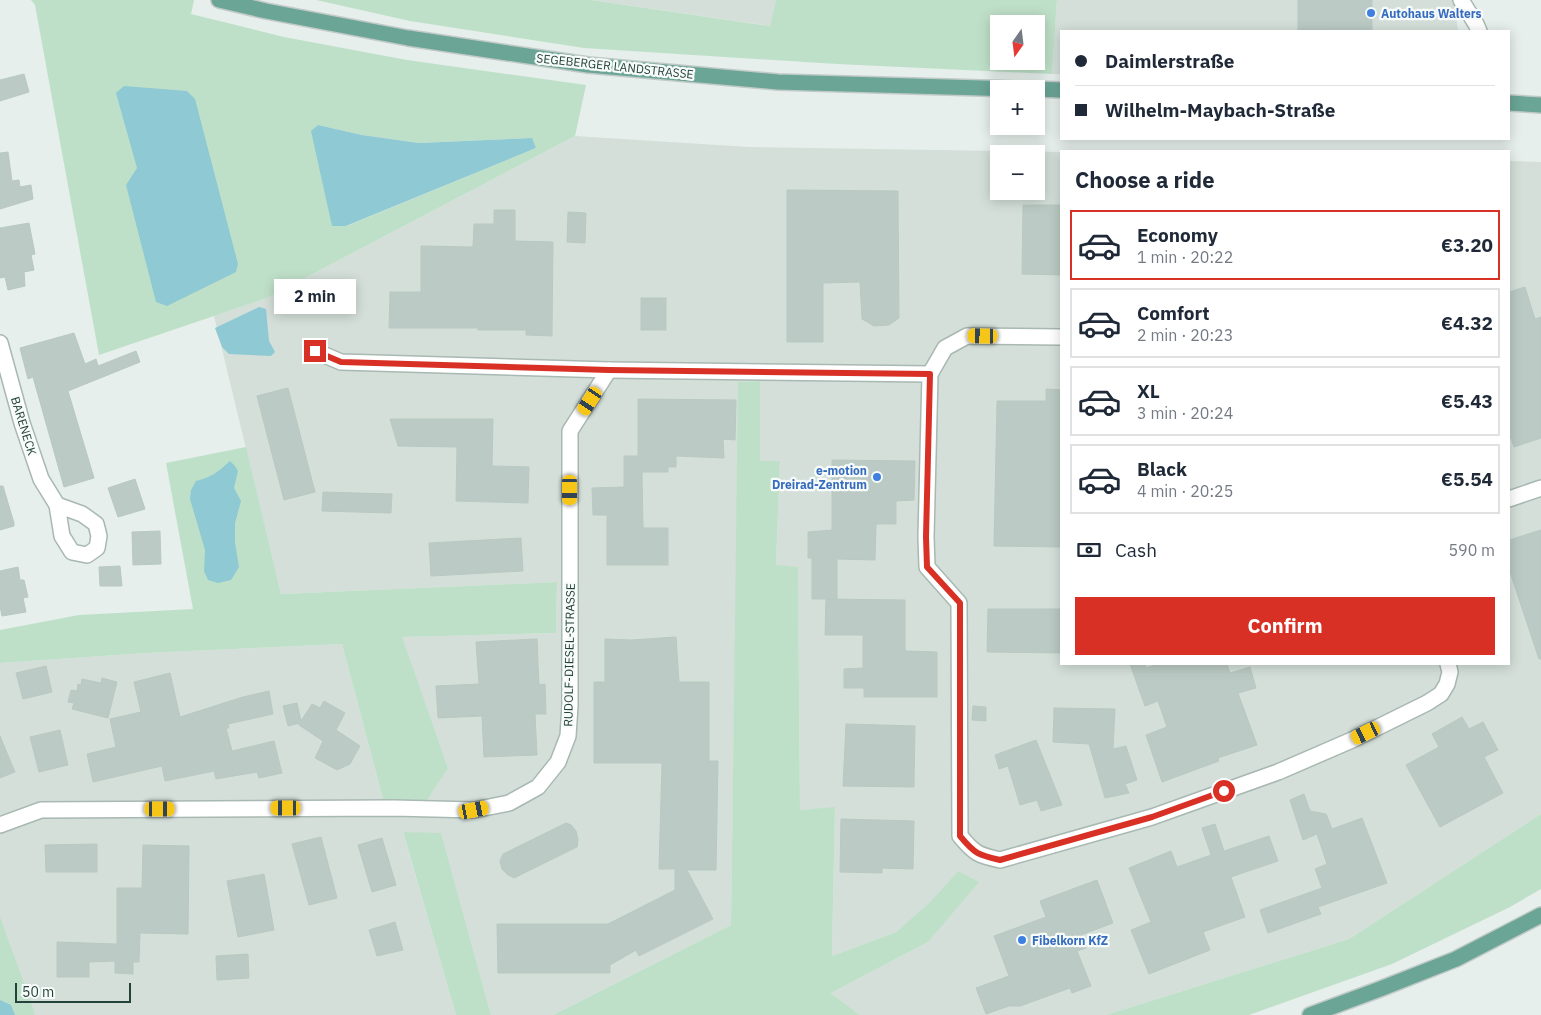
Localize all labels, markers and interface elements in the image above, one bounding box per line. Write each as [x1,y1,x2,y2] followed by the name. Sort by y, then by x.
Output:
[1381,6,1482,21] place label: Autohaus Walters
[1365,7,1377,19] marker: Autohaus Walters
[990,15,1045,70] north arrow
[990,15,1045,200] map controls
[1105,49,1234,73] text: Daimlerstraße
[536,50,694,82] street label: SEGEBERGER LANDSTRASSE
[990,80,1045,135] button: +
[1105,98,1335,122] text: Wilhelm-Maybach-Straße
[990,145,1045,200] button: −
[1075,165,1215,194] text: Choose a ride
[1077,223,1122,268] icon: car
[1137,223,1218,247] text: Economy
[1441,233,1493,257] text: €3.20
[1137,247,1233,267] text: 1 min · 20:22
[274,278,356,314] callout: 2 min
[294,286,336,306] text: 2 min
[1077,301,1122,346] icon: car
[1137,301,1210,325] text: Comfort
[1441,311,1493,335] text: €4.32
[1137,325,1233,345] text: 2 min · 20:23
[967,328,998,344] car
[304,340,326,362] route end
[1077,379,1122,424] icon: car
[1137,379,1160,403] text: XL
[575,384,604,418] car
[1441,389,1493,413] text: €5.43
[8,395,40,458] street label: BARENECK
[1137,403,1233,423] text: 3 min · 20:24
[1077,457,1122,502] icon: car
[1137,457,1187,481] text: Black
[772,463,867,492] place label: e-motion Dreirad-Zentrum
[1441,467,1493,491] text: €5.54
[871,471,883,483] marker: e-motion Dreirad-Zentrum
[562,475,577,505] car
[1137,481,1233,501] text: 4 min · 20:25
[1075,536,1103,564] icon: cash
[1115,538,1157,562] text: Cash
[1448,540,1495,560] text: 590 m
[560,583,578,727] street label: RUDOLF-DIESEL-STRASSE
[1075,597,1495,655] button: Confirm
[1349,720,1382,746] car
[1213,780,1235,802] route start
[457,800,490,820] car
[271,801,301,816] car
[145,802,175,817] car
[1032,933,1108,948] place label: Fibelkorn KfZ
[1016,934,1028,946] marker: Fibelkorn KfZ
[15,980,131,1003] scale bar
[22,983,54,1001] text: 50 m

